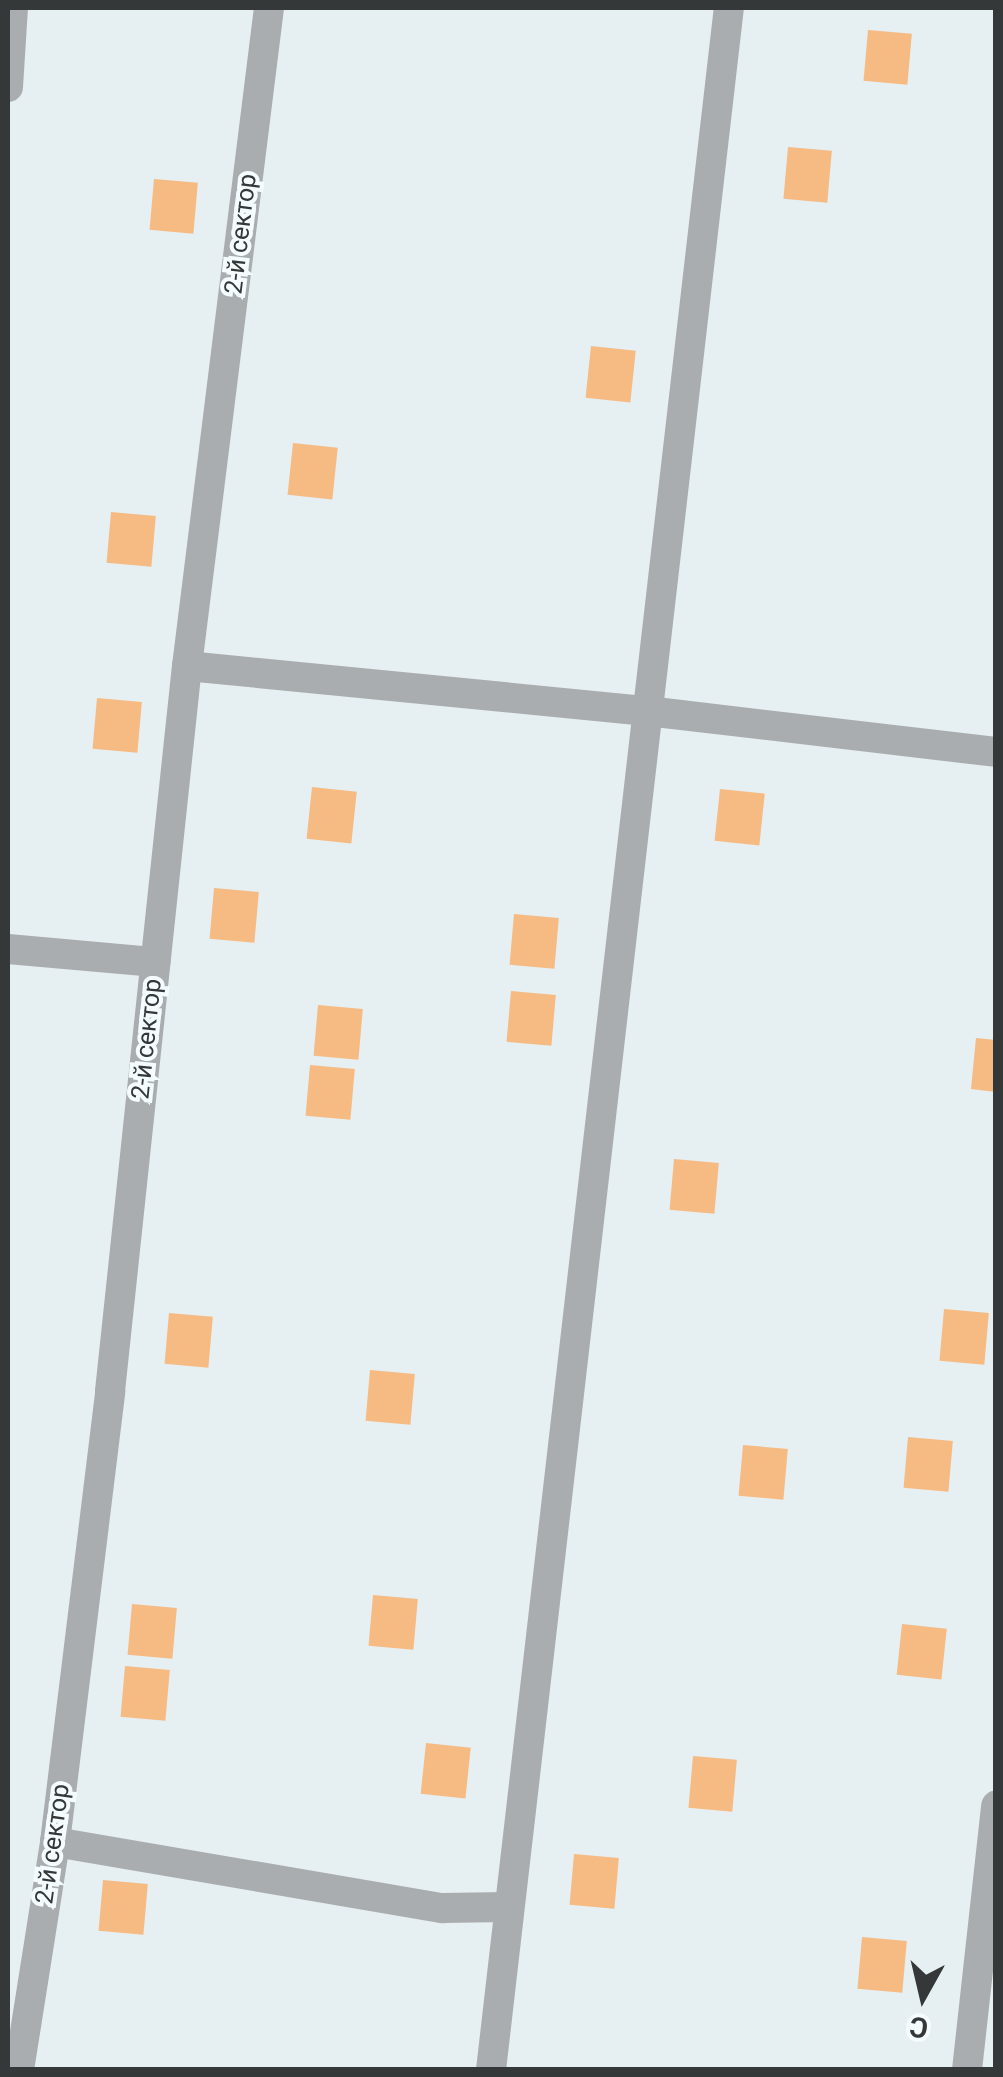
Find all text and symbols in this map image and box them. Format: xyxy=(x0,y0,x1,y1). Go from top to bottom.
street label: 2-й сектор xyxy=(219,172,263,296)
street label: 2-й сектор xyxy=(126,977,168,1101)
street label: 2-й сектор xyxy=(30,1782,76,1906)
north arrow xyxy=(873,1947,973,2047)
text: С xyxy=(907,2010,930,2045)

